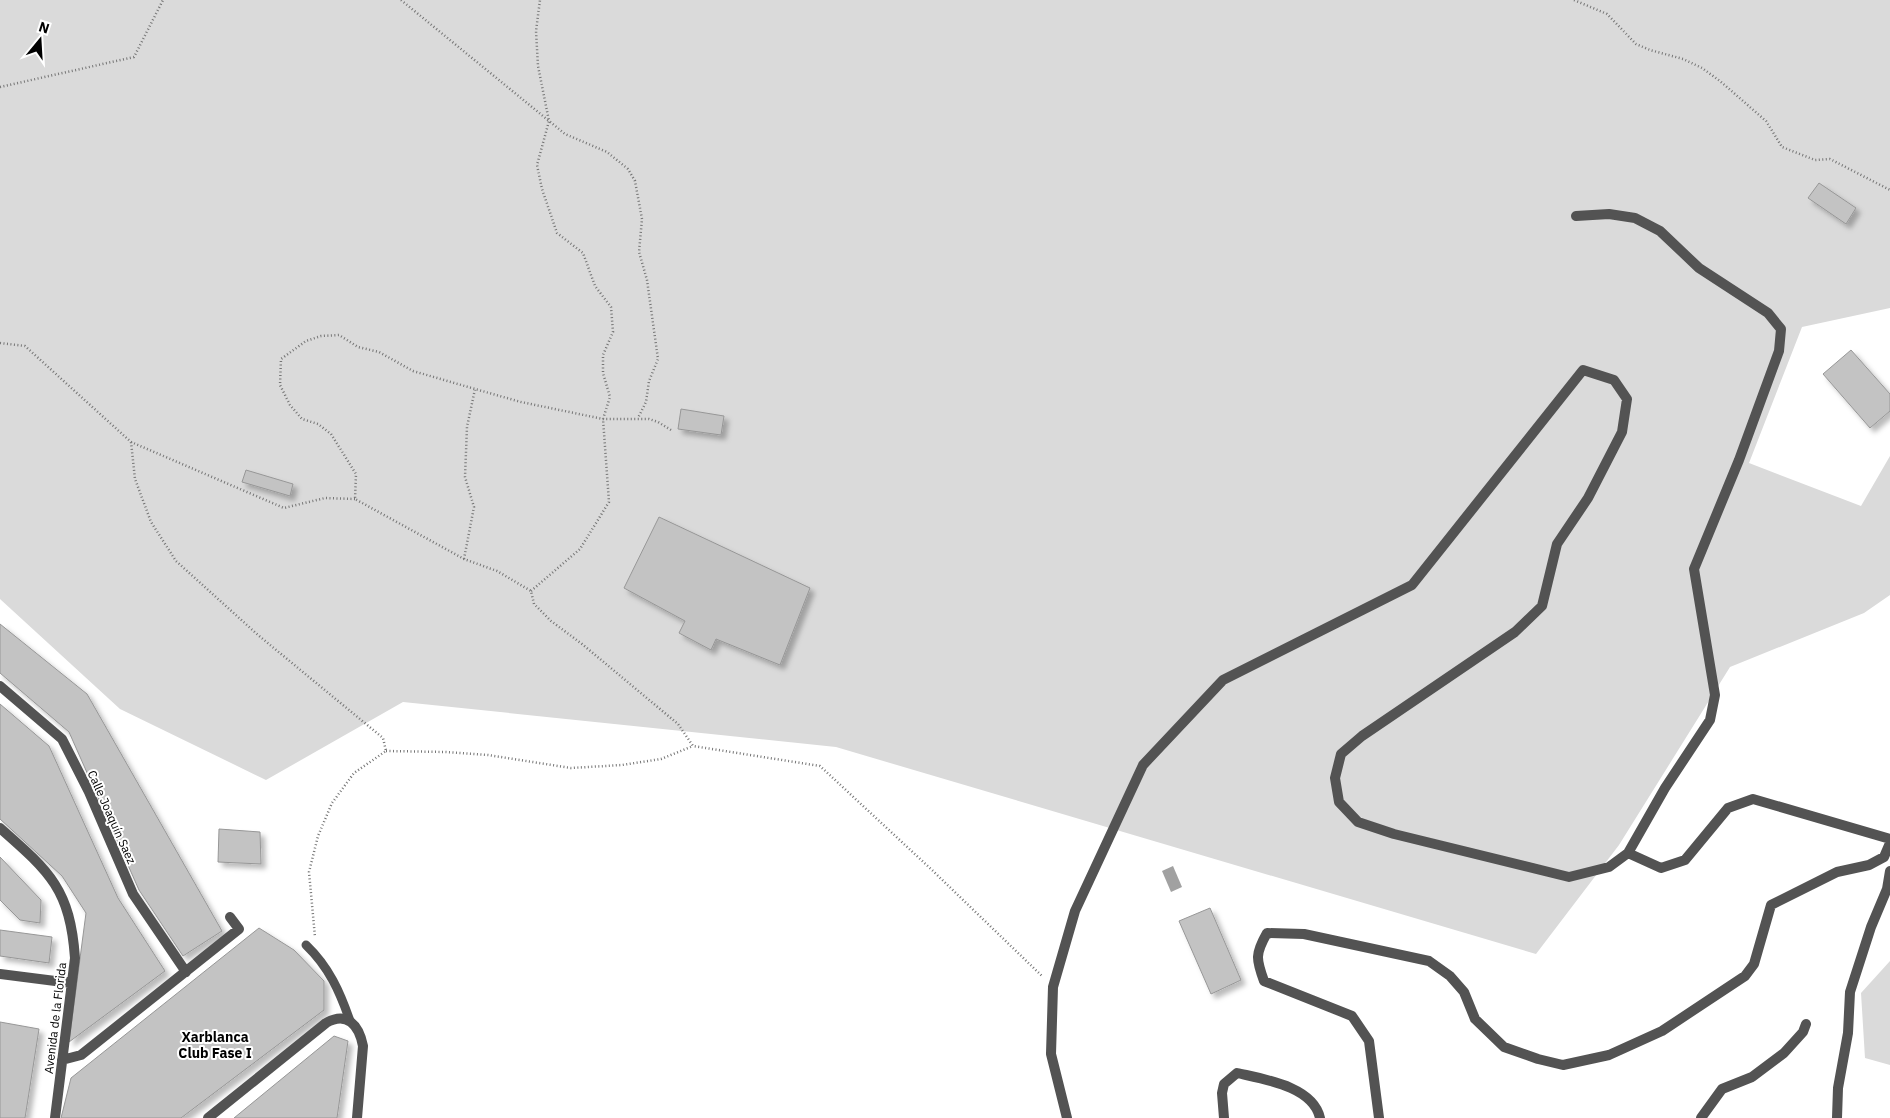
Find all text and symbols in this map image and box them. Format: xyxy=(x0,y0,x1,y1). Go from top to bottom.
north arrow xyxy=(15,15,65,65)
text: N xyxy=(36,18,52,38)
street label: Calle Joaquín Saez xyxy=(85,768,140,867)
street label: Avenida de la Florida xyxy=(41,961,69,1075)
district label: Xarblanca Club Fase I xyxy=(178,1028,252,1062)

